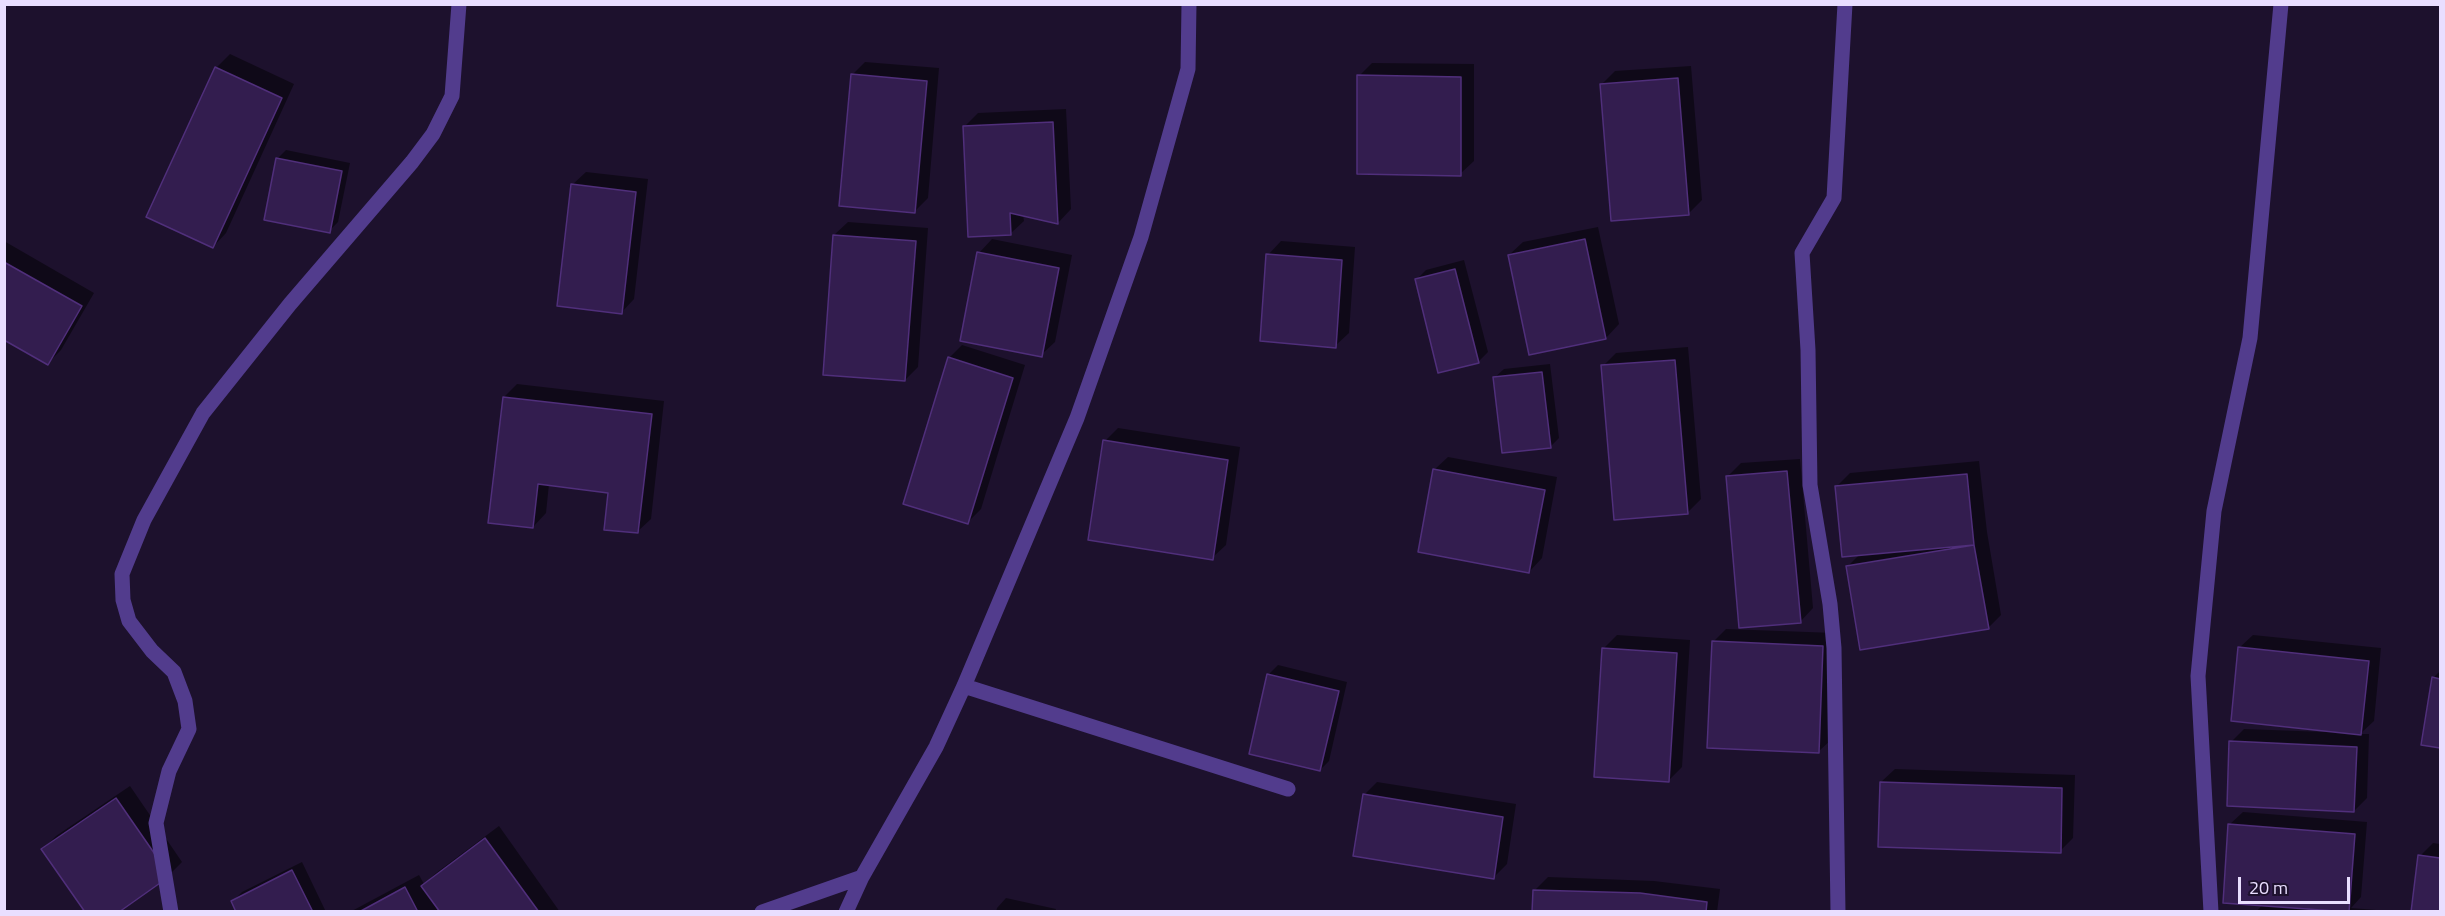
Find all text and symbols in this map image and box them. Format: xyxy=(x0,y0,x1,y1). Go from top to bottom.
scale bar xyxy=(2241,865,2354,903)
text: 20 m xyxy=(2249,874,2288,901)

